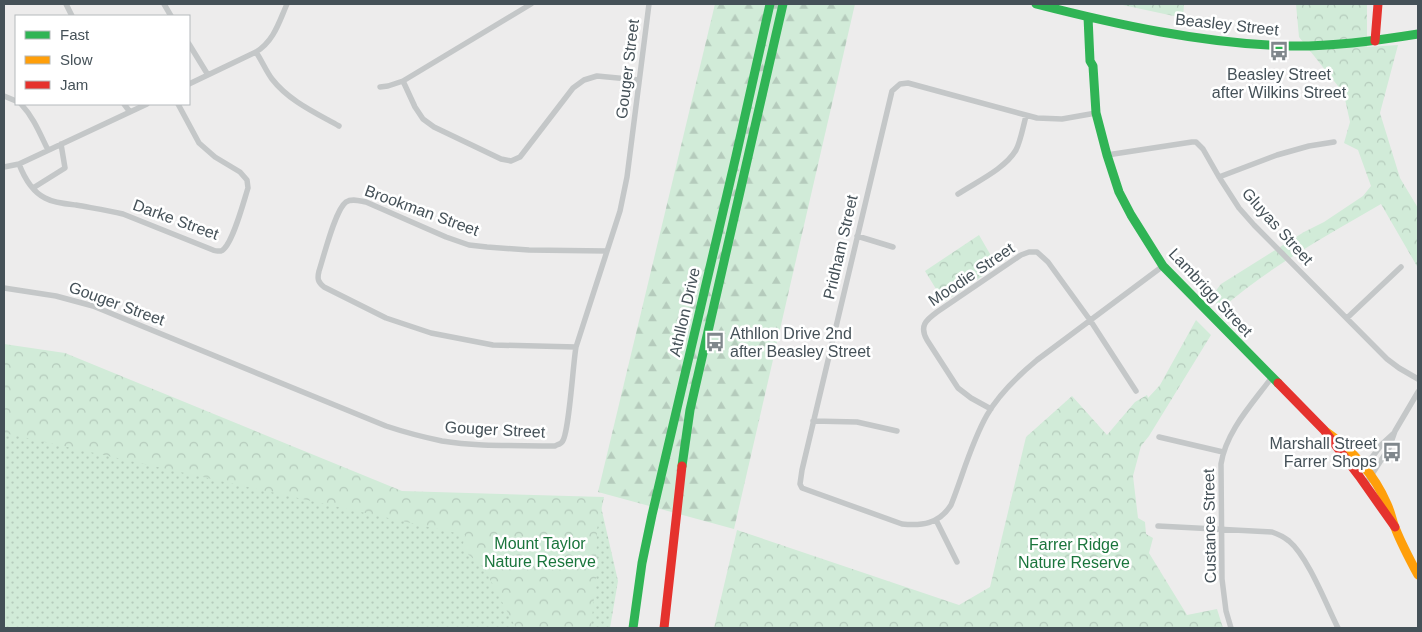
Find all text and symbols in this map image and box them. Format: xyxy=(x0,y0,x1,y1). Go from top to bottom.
street label: Beasley Street xyxy=(1174,11,1280,38)
legend xyxy=(15,15,190,105)
street label: Gouger Street xyxy=(613,18,642,120)
text: Fast xyxy=(60,26,90,43)
bus stop icon: Beasley Street after Wilkins Street xyxy=(1268,40,1290,62)
text: Slow xyxy=(60,51,93,68)
place label: Beasley Street after Wilkins Street xyxy=(1212,66,1347,101)
text: Jam xyxy=(60,76,88,93)
street label: Brookman Street xyxy=(363,182,482,239)
street label: Gluyas Street xyxy=(1239,185,1317,268)
street label: Pridham Street xyxy=(820,193,861,301)
street label: Darke Street xyxy=(131,196,221,243)
street label: Moodie Street xyxy=(925,239,1018,309)
street label: Lambrigg Street xyxy=(1166,245,1256,340)
street label: Athllon Drive xyxy=(666,266,703,358)
street label: Gouger Street xyxy=(67,278,167,329)
place label: Athllon Drive 2nd after Beasley Street xyxy=(730,325,871,360)
bus stop icon: Athllon Drive 2nd after Beasley Street xyxy=(704,331,726,353)
street label: Gouger Street xyxy=(444,418,546,441)
place label: Marshall Street Farrer Shops xyxy=(1269,435,1378,470)
bus stop icon: Marshall Street Farrer Shops xyxy=(1381,441,1403,463)
street label: Custance Street xyxy=(1200,468,1219,583)
park label: Mount Taylor Nature Reserve xyxy=(484,535,596,570)
park label: Farrer Ridge Nature Reserve xyxy=(1018,536,1130,571)

